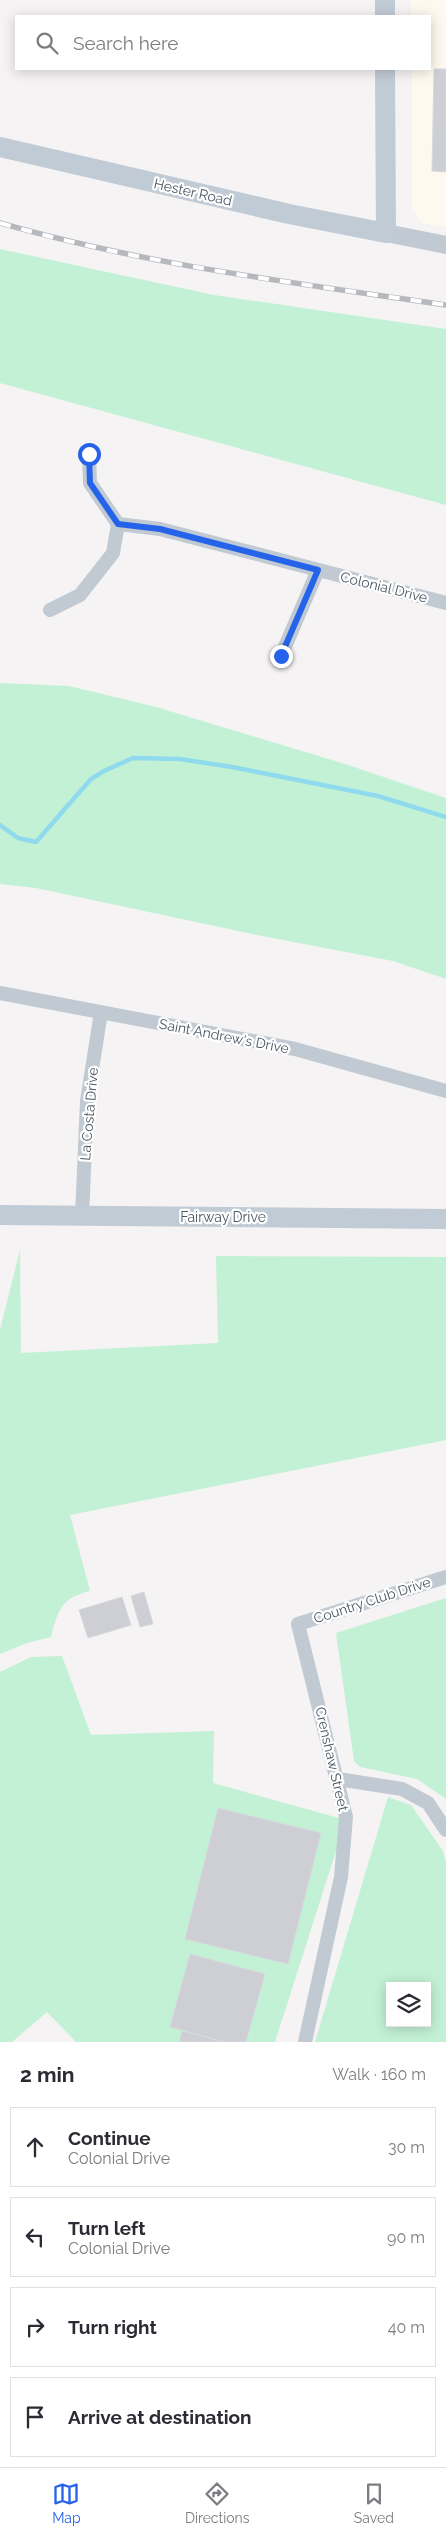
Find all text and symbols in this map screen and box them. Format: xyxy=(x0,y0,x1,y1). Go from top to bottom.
search box xyxy=(15,15,431,70)
icon: search xyxy=(33,29,61,57)
text: Search here xyxy=(73,32,179,54)
street label: Hester Road xyxy=(152,175,234,209)
route start xyxy=(78,443,101,466)
street label: Colonial Drive xyxy=(339,568,429,606)
route end xyxy=(270,645,293,668)
street label: Saint Andrew's Drive xyxy=(158,1016,290,1056)
street label: La Costa Drive xyxy=(77,1067,101,1161)
street label: Fairway Drive xyxy=(180,1209,266,1225)
street label: Country Club Drive xyxy=(311,1574,433,1626)
street label: Crenshaw Street xyxy=(312,1705,352,1813)
map controls xyxy=(386,1982,431,2027)
button: layers xyxy=(386,1982,431,2027)
text: 2 min xyxy=(20,2062,74,2087)
text: Walk · 160 m xyxy=(332,2065,426,2084)
text: Continue xyxy=(68,2127,151,2149)
icon: ahead xyxy=(21,2133,49,2161)
text: 30 m xyxy=(388,2138,425,2157)
text: Colonial Drive xyxy=(68,2149,170,2168)
text: Turn left xyxy=(68,2217,145,2239)
icon: left xyxy=(21,2223,49,2251)
text: 90 m xyxy=(387,2228,425,2247)
text: Colonial Drive xyxy=(68,2239,170,2258)
icon: right xyxy=(21,2313,49,2341)
text: Turn right xyxy=(68,2316,157,2338)
text: 40 m xyxy=(388,2318,425,2337)
icon: arrive xyxy=(21,2403,49,2431)
text: Arrive at destination xyxy=(68,2406,252,2428)
tab: Map xyxy=(52,2480,81,2526)
tab: Directions xyxy=(185,2480,250,2526)
tab: Saved xyxy=(354,2480,394,2526)

